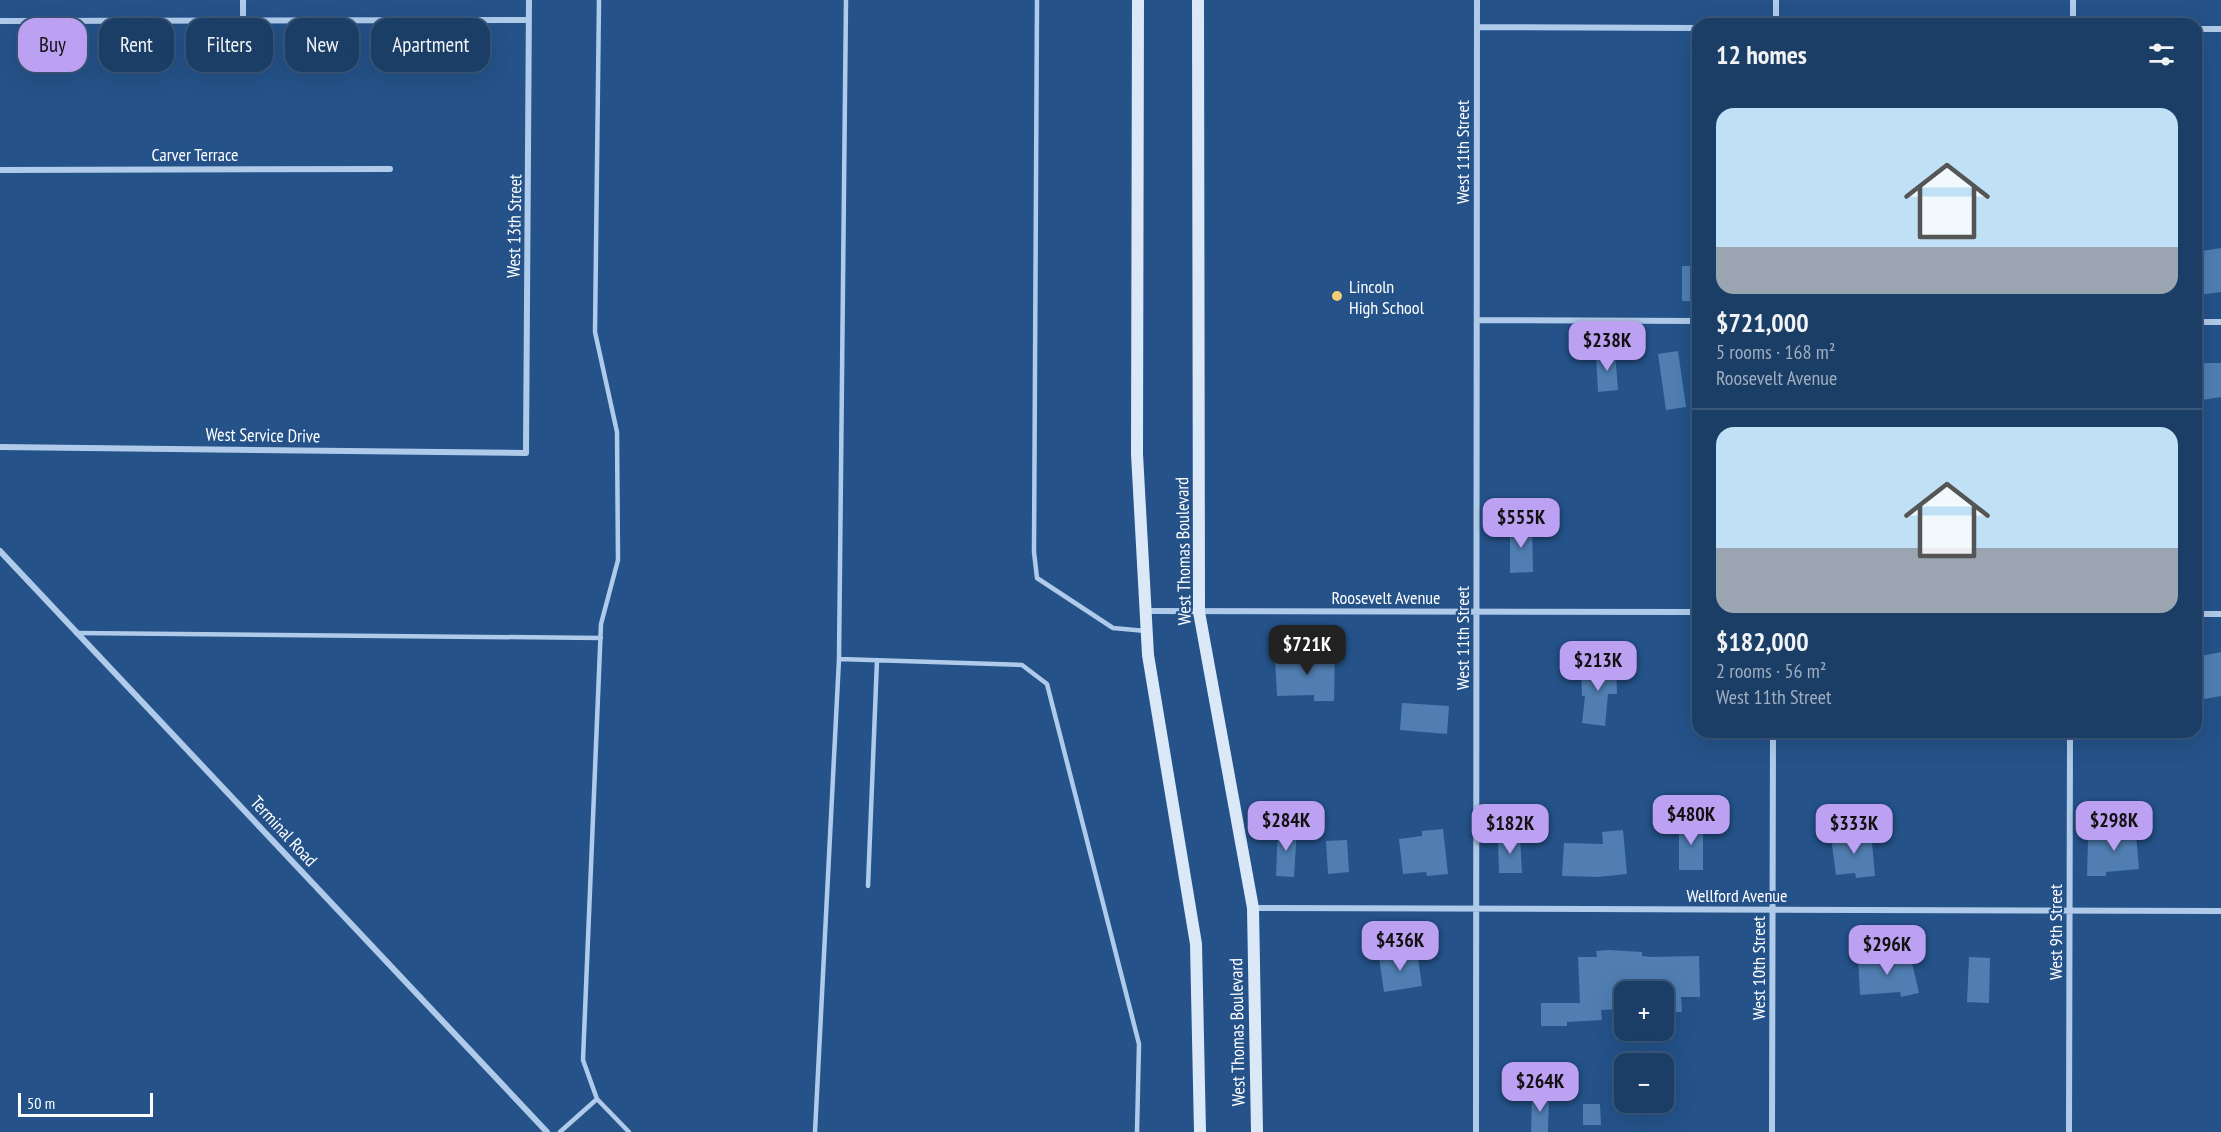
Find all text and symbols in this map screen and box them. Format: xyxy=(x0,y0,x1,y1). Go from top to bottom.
chip: Buy xyxy=(18,18,87,72)
chip: Rent xyxy=(99,18,174,72)
chip: Filters xyxy=(186,18,273,72)
chip: New xyxy=(285,18,359,72)
chip: Apartment xyxy=(371,18,490,72)
text: 12 homes xyxy=(1716,38,1807,71)
icon: filters xyxy=(2145,38,2178,71)
street label: West 11th Street xyxy=(1451,100,1474,204)
street label: Carver Terrace xyxy=(151,143,239,166)
icon: home xyxy=(1893,147,2001,255)
street label: West 13th Street xyxy=(502,174,526,278)
place label: Lincoln High School xyxy=(1349,275,1425,319)
marker: Lincoln High School xyxy=(1330,289,1344,303)
text: $721,000 xyxy=(1716,306,1809,339)
pin: $238K xyxy=(1565,321,1649,372)
text: $238K xyxy=(1583,327,1631,353)
text: 5 rooms · 168 m² xyxy=(1716,339,1835,365)
text: Roosevelt Avenue xyxy=(1716,365,1837,391)
street label: West Service Drive xyxy=(205,423,321,447)
icon: home xyxy=(1893,466,2001,574)
street label: West Thomas Boulevard xyxy=(1170,477,1196,625)
pin: $555K xyxy=(1479,498,1563,549)
text: $555K xyxy=(1497,504,1545,530)
street label: Roosevelt Avenue xyxy=(1331,586,1441,609)
street label: West 11th Street xyxy=(1451,586,1474,690)
pin: $721K xyxy=(1265,625,1349,676)
text: $182,000 xyxy=(1716,625,1809,658)
text: $721K xyxy=(1283,631,1331,657)
pin: $213K xyxy=(1556,641,1640,692)
text: $213K xyxy=(1574,647,1622,673)
text: 2 rooms · 56 m² xyxy=(1716,658,1826,684)
text: West 11th Street xyxy=(1716,684,1831,710)
street label: Terminal Road xyxy=(246,791,322,871)
pin: $480K xyxy=(1649,795,1733,846)
pin: $284K xyxy=(1244,801,1328,852)
text: $480K xyxy=(1667,801,1715,827)
pin: $298K xyxy=(2072,801,2156,852)
pin: $182K xyxy=(1468,804,1552,855)
pin: $333K xyxy=(1812,804,1896,855)
text: $284K xyxy=(1262,807,1310,833)
text: $298K xyxy=(2090,807,2138,833)
text: $182K xyxy=(1486,810,1534,836)
text: $333K xyxy=(1830,810,1878,836)
street label: Wellford Avenue xyxy=(1686,884,1788,907)
street label: West 9th Street xyxy=(2044,884,2067,980)
street label: West 10th Street xyxy=(1747,916,1770,1020)
pin: $436K xyxy=(1358,921,1442,972)
pin: $296K xyxy=(1845,925,1929,976)
text: $436K xyxy=(1376,927,1424,953)
text: $296K xyxy=(1863,931,1911,957)
street label: West Thomas Boulevard xyxy=(1224,958,1250,1106)
map controls xyxy=(1614,981,1674,1113)
button: + xyxy=(1614,981,1674,1041)
button: − xyxy=(1614,1053,1674,1113)
pin: $264K xyxy=(1498,1062,1582,1113)
text: $264K xyxy=(1516,1068,1564,1094)
scale bar xyxy=(18,1090,153,1118)
text: 50 m xyxy=(27,1093,55,1113)

